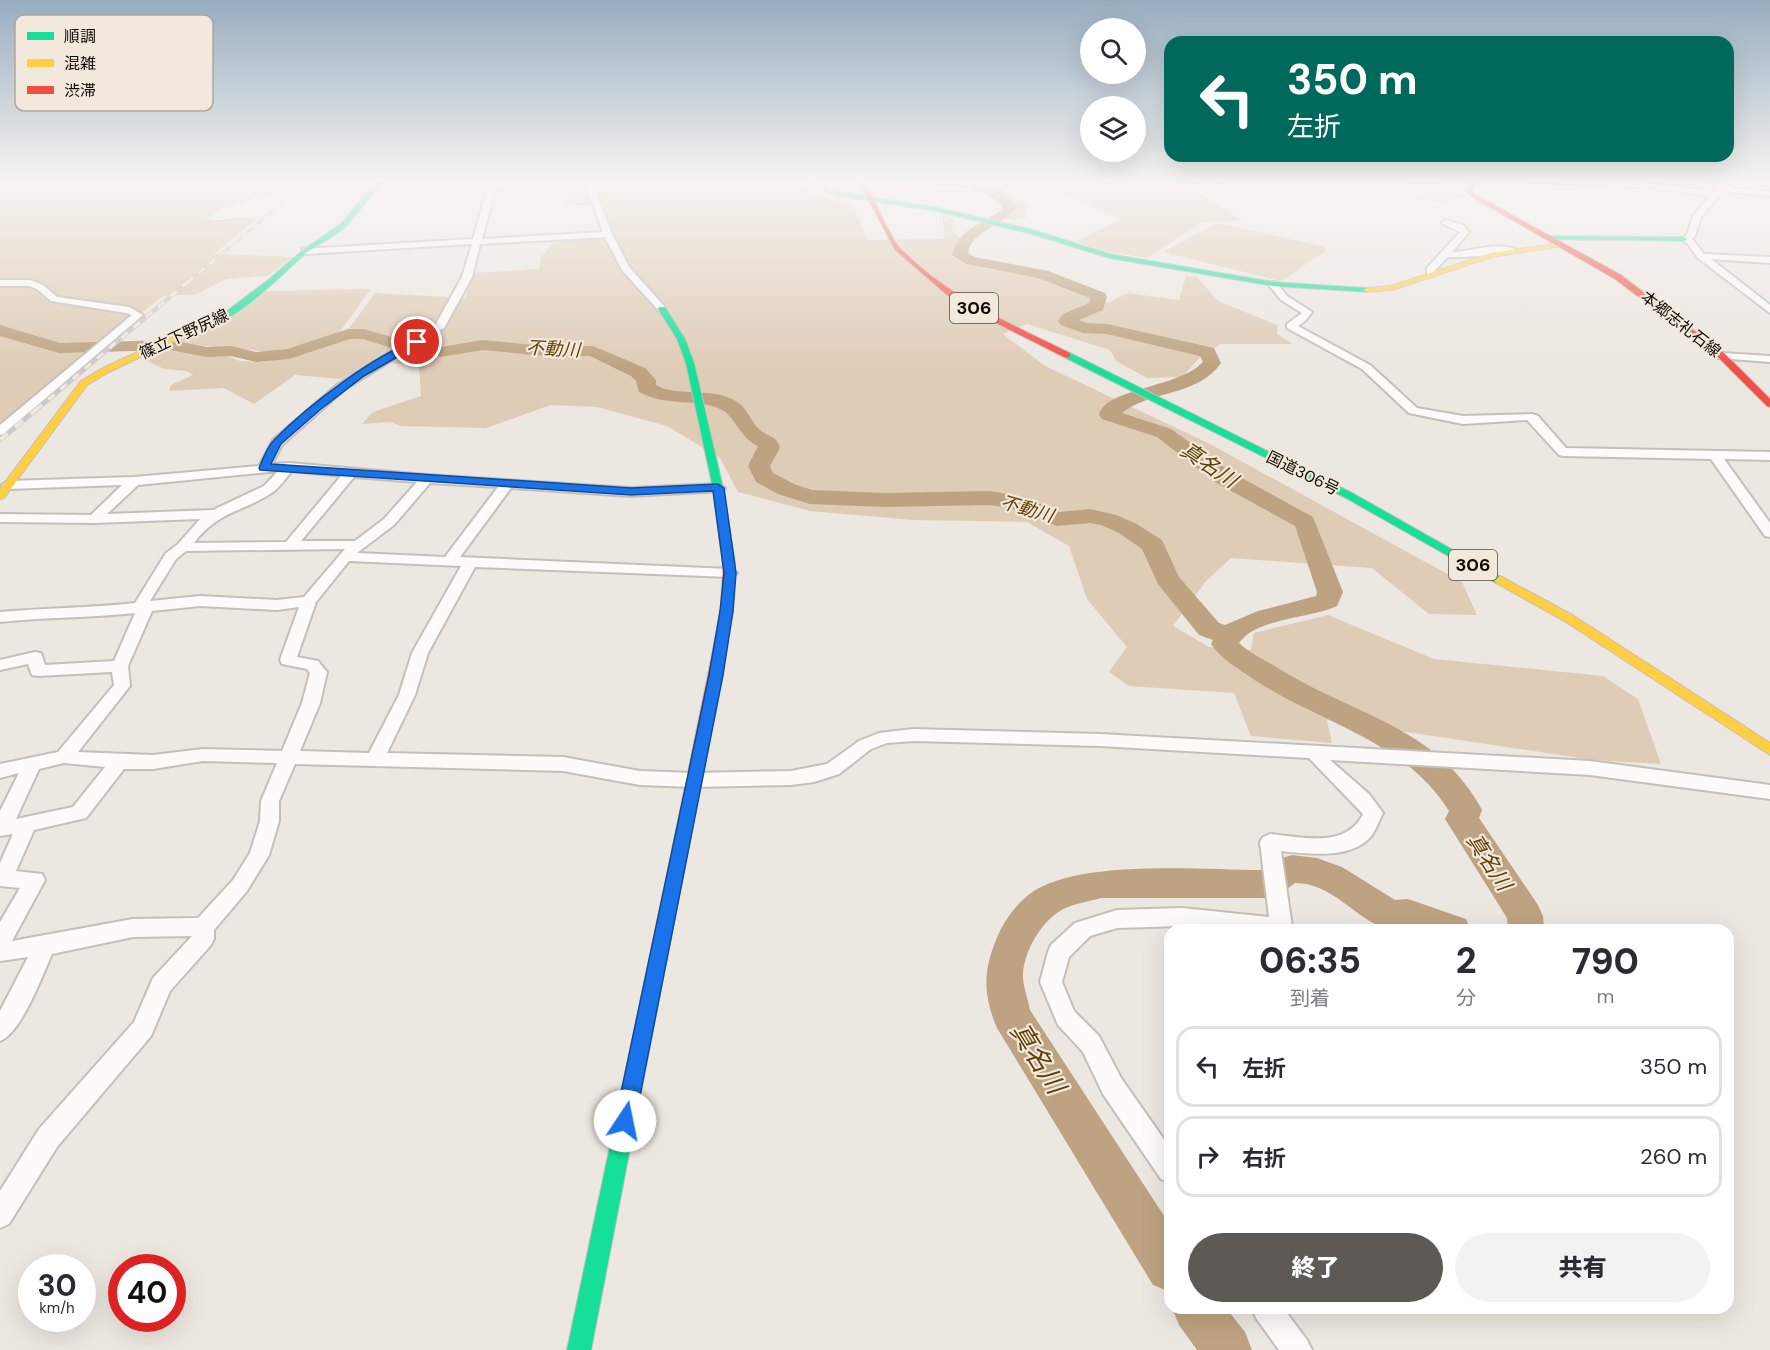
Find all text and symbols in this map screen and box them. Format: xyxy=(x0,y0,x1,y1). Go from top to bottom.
legend xyxy=(15,15,213,111)
map controls xyxy=(1080,18,1146,162)
button: search xyxy=(1080,18,1146,84)
text: 順調 xyxy=(64,26,96,47)
text: 350 m xyxy=(1287,52,1417,107)
text: 混雑 xyxy=(64,53,96,74)
icon: left xyxy=(1188,60,1266,138)
text: 渋滞 xyxy=(64,80,96,101)
button: layers xyxy=(1080,96,1146,162)
text: 左折 xyxy=(1287,109,1341,144)
street label: 本郷志礼石線 xyxy=(1637,286,1725,362)
road number: 306 xyxy=(950,293,998,323)
street label: 篠立下野尻線 xyxy=(136,304,232,364)
pin xyxy=(391,316,442,367)
icon: arrive xyxy=(400,325,433,358)
water label: 不動川 xyxy=(525,336,583,363)
water label: 真名川 xyxy=(1175,436,1245,495)
street label: 国道306号 xyxy=(1263,446,1343,500)
water label: 不動川 xyxy=(998,490,1058,529)
road number: 306 xyxy=(1449,550,1497,580)
water label: 真名川 xyxy=(1460,828,1519,898)
text: 06:35 xyxy=(1259,937,1361,984)
text: 2 xyxy=(1456,937,1477,984)
text: 790 xyxy=(1572,938,1639,985)
text: m xyxy=(1596,983,1614,1009)
text: 到着 xyxy=(1290,985,1330,1011)
text: 分 xyxy=(1456,985,1476,1011)
water label: 真名川 xyxy=(1003,1016,1075,1103)
icon: left xyxy=(1191,1050,1224,1083)
text: 350 m xyxy=(1640,1052,1707,1081)
text: 左折 xyxy=(1242,1054,1286,1083)
position arrow xyxy=(593,1089,657,1153)
icon: right xyxy=(1191,1140,1224,1173)
text: 260 m xyxy=(1640,1142,1707,1171)
text: 右折 xyxy=(1242,1144,1286,1173)
button: 終了 xyxy=(1188,1233,1443,1302)
button: 共有 xyxy=(1455,1233,1710,1302)
speed limit sign: 40 xyxy=(108,1254,186,1332)
text: 30 xyxy=(37,1266,77,1305)
text: km/h xyxy=(39,1298,75,1318)

